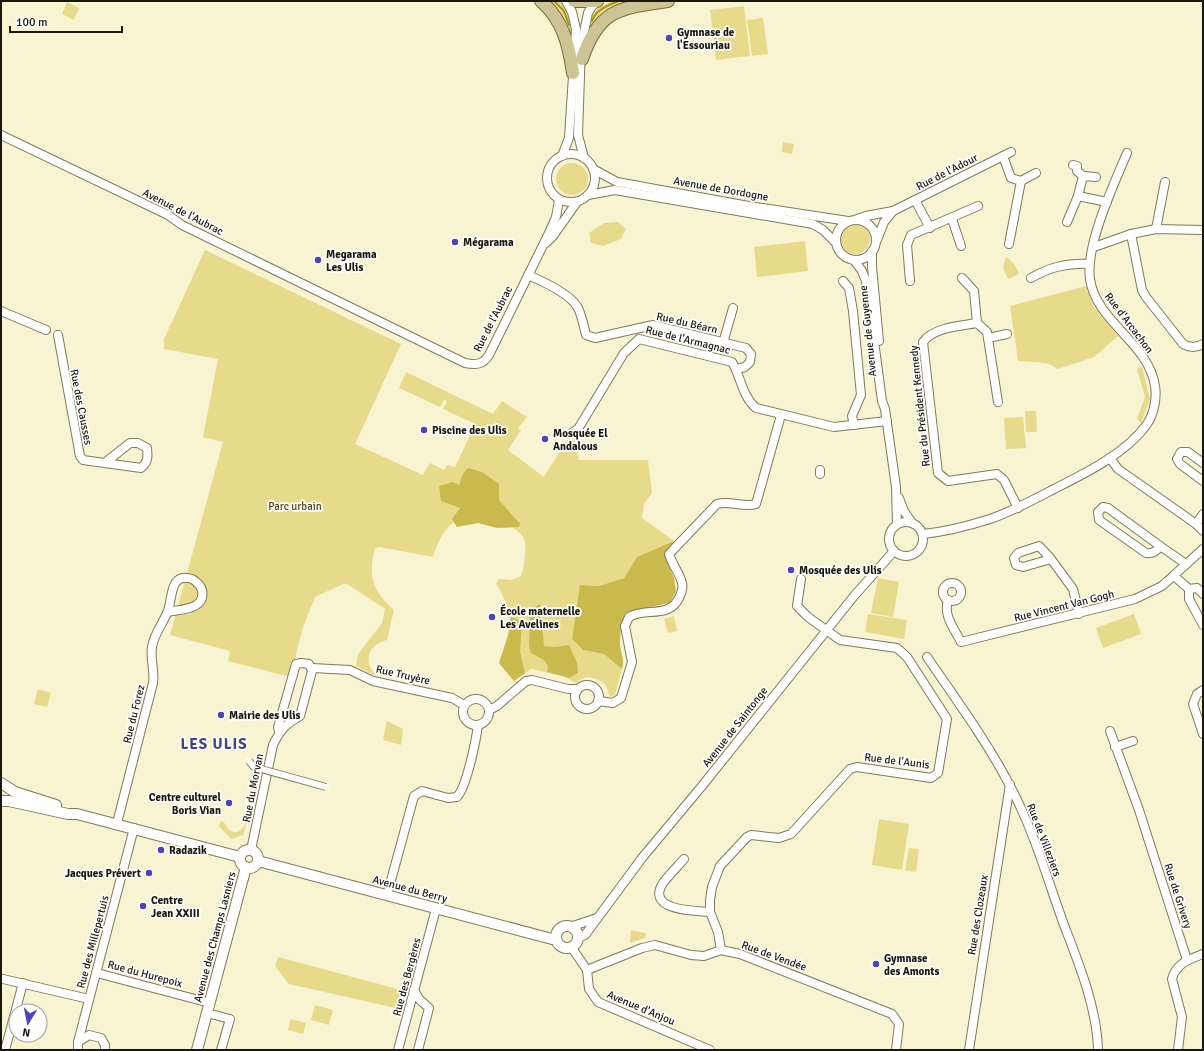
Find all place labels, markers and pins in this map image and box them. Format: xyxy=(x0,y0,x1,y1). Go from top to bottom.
place label: Gymnase de l'Essouriau xyxy=(677,26,735,52)
marker: Gymnase de l'Essouriau xyxy=(664,33,674,43)
place label: Mégarama xyxy=(463,236,514,249)
marker: Mégarama xyxy=(450,237,460,247)
place label: Megarama Les Ulis xyxy=(326,248,377,274)
marker: Megarama Les Ulis xyxy=(313,255,323,265)
place label: Piscine des Ulis xyxy=(432,424,507,437)
marker: Piscine des Ulis xyxy=(419,425,429,435)
place label: Mosquée El Andalous xyxy=(553,427,608,453)
marker: Mosquée El Andalous xyxy=(540,434,550,444)
place label: Mosquée des Ulis xyxy=(799,564,882,577)
marker: Mosquée des Ulis xyxy=(786,565,796,575)
place label: École maternelle Les Avelines xyxy=(500,604,581,631)
marker: École maternelle Les Avelines xyxy=(487,612,497,622)
place label: Mairie des Ulis xyxy=(229,709,301,722)
marker: Mairie des Ulis xyxy=(216,710,226,720)
place label: Centre culturel Boris Vian xyxy=(149,791,222,817)
marker: Centre culturel Boris Vian xyxy=(224,798,234,808)
place label: Radazik xyxy=(169,844,207,857)
marker: Radazik xyxy=(156,845,166,855)
place label: Jacques Prévert xyxy=(65,867,141,880)
marker: Jacques Prévert xyxy=(144,868,154,878)
place label: Centre Jean XXIII xyxy=(151,894,200,920)
marker: Centre Jean XXIII xyxy=(138,901,148,911)
place label: Gymnase des Amonts xyxy=(884,952,939,978)
marker: Gymnase des Amonts xyxy=(871,959,881,969)

